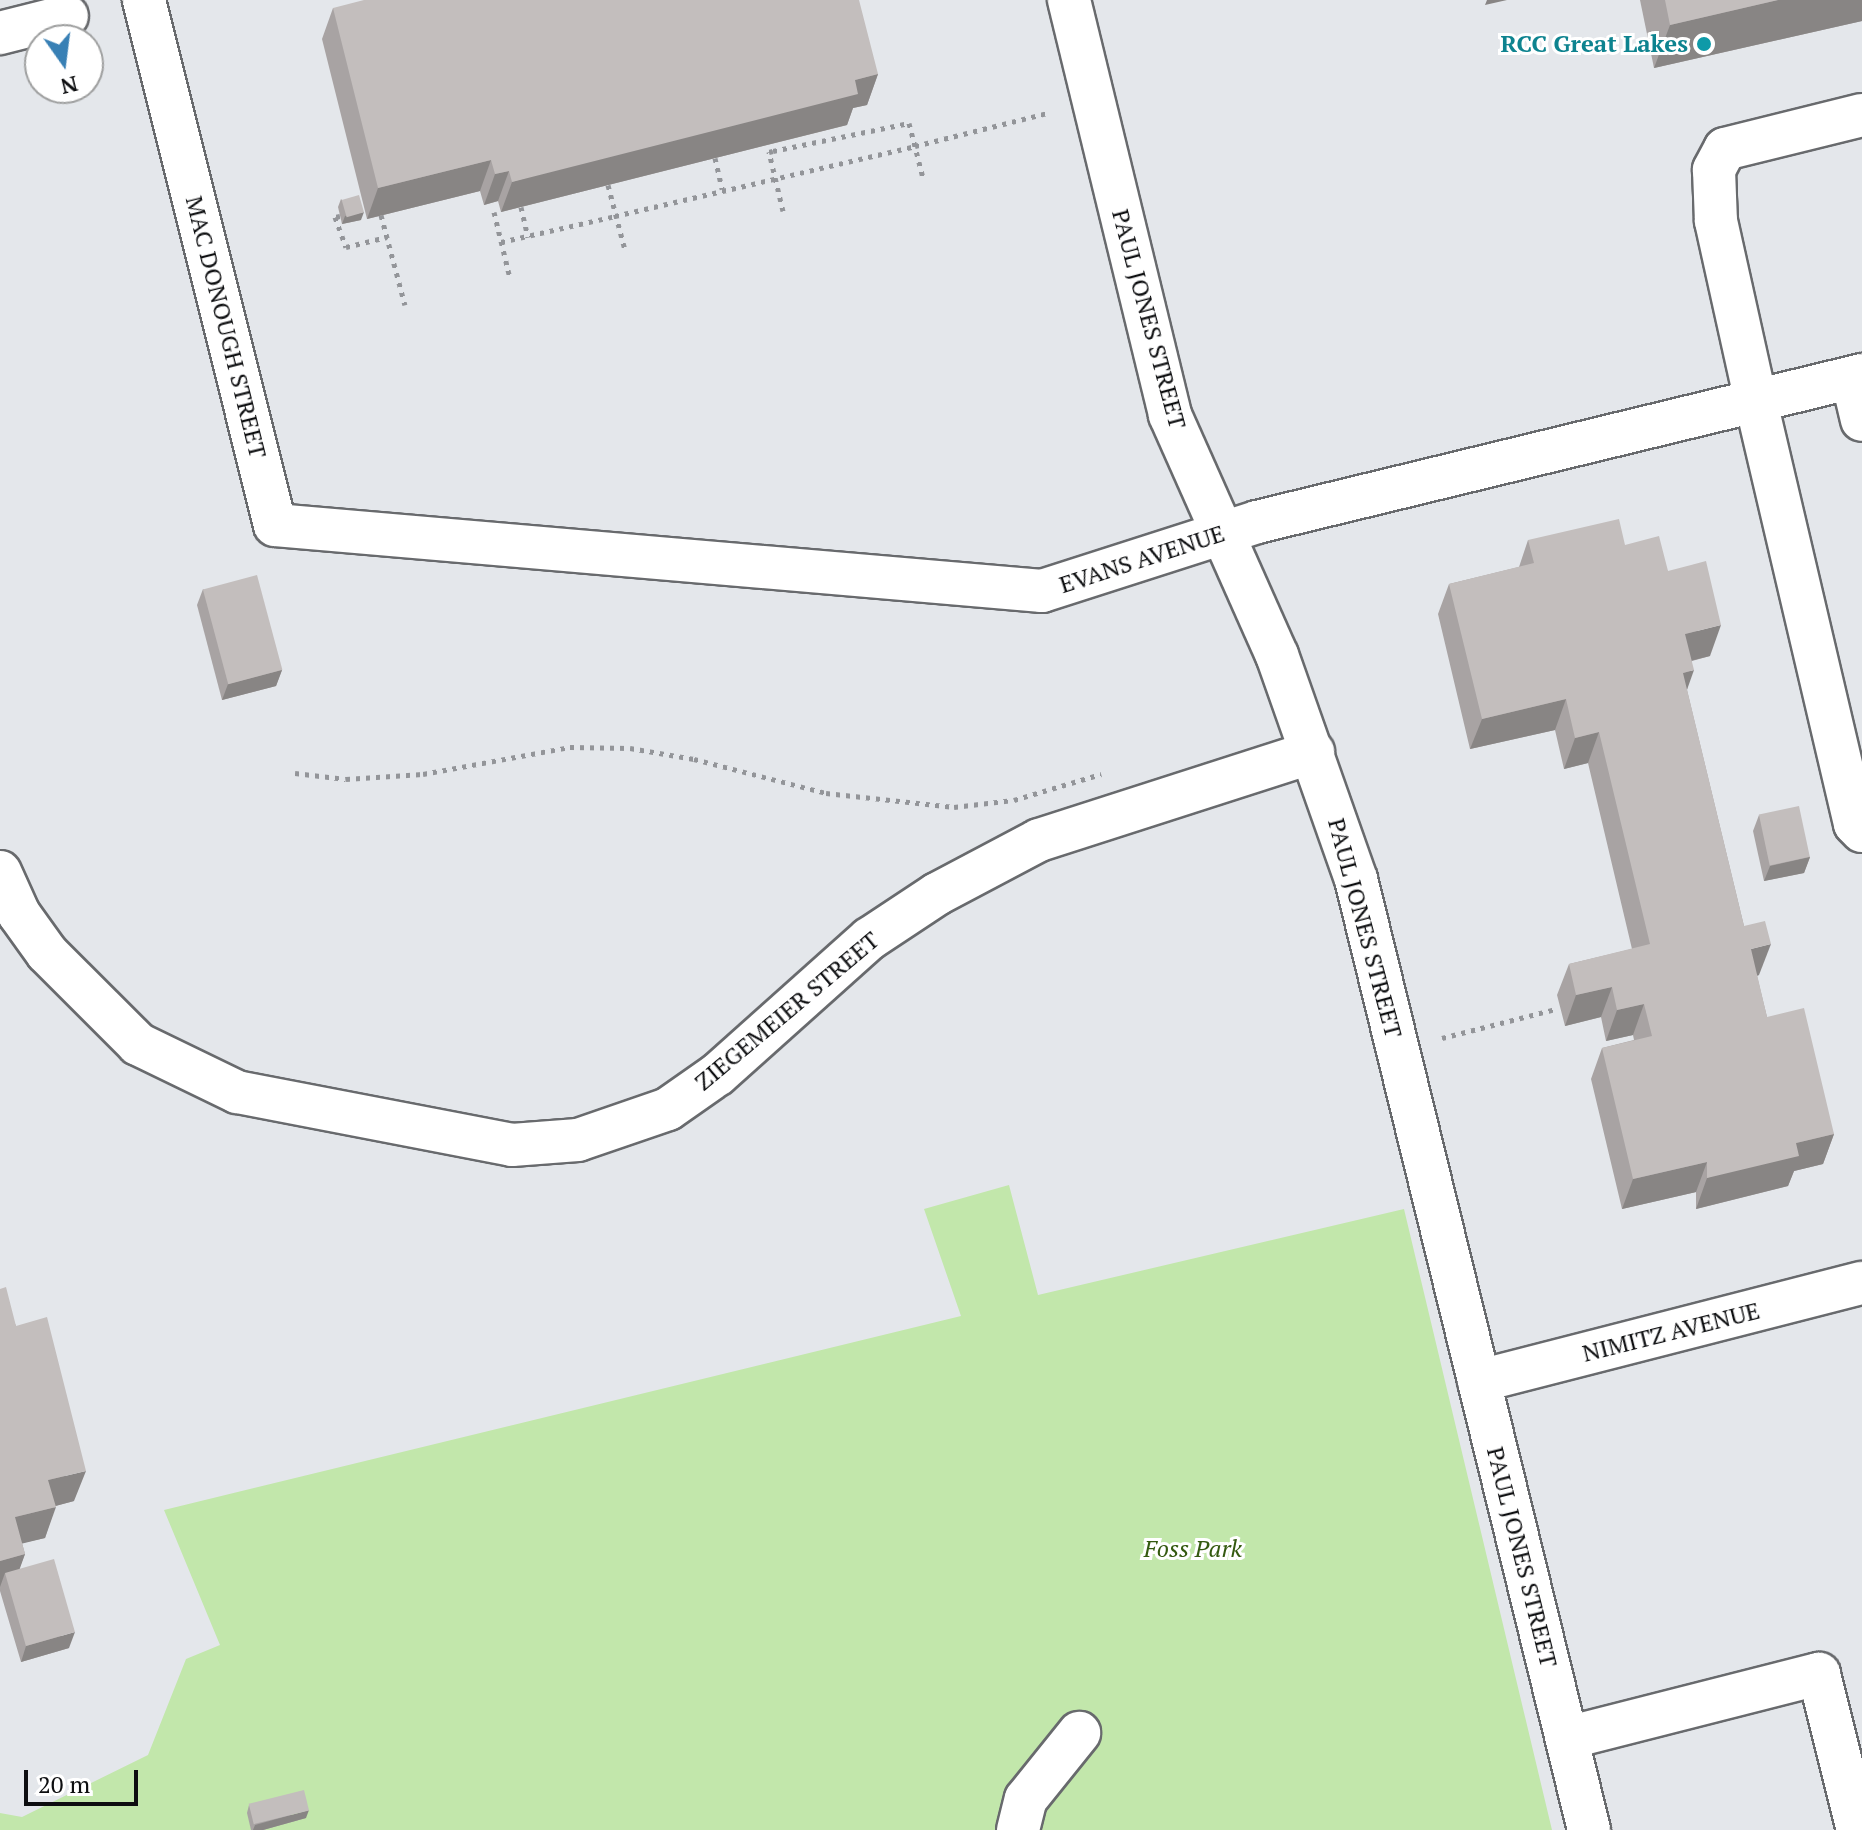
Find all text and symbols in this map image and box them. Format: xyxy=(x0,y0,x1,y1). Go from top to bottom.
north arrow xyxy=(24,24,104,104)
place label: RCC Great Lakes xyxy=(1501,30,1688,58)
marker: RCC Great Lakes xyxy=(1695,35,1713,53)
text: N xyxy=(58,70,81,102)
street label: MAC DONOUGH STREET xyxy=(179,193,273,461)
street label: PAUL JONES STREET xyxy=(1106,206,1192,432)
street label: EVANS AVENUE xyxy=(1056,519,1228,599)
street label: PAUL JONES STREET xyxy=(1322,815,1408,1041)
street label: ZIEGEMEIER STREET xyxy=(689,926,885,1096)
street label: NIMITZ AVENUE xyxy=(1579,1296,1763,1368)
street label: PAUL JONES STREET xyxy=(1481,1444,1563,1670)
park label: Foss Park xyxy=(1144,1535,1242,1563)
scale bar xyxy=(28,1754,142,1804)
text: 20 m xyxy=(38,1768,90,1800)

